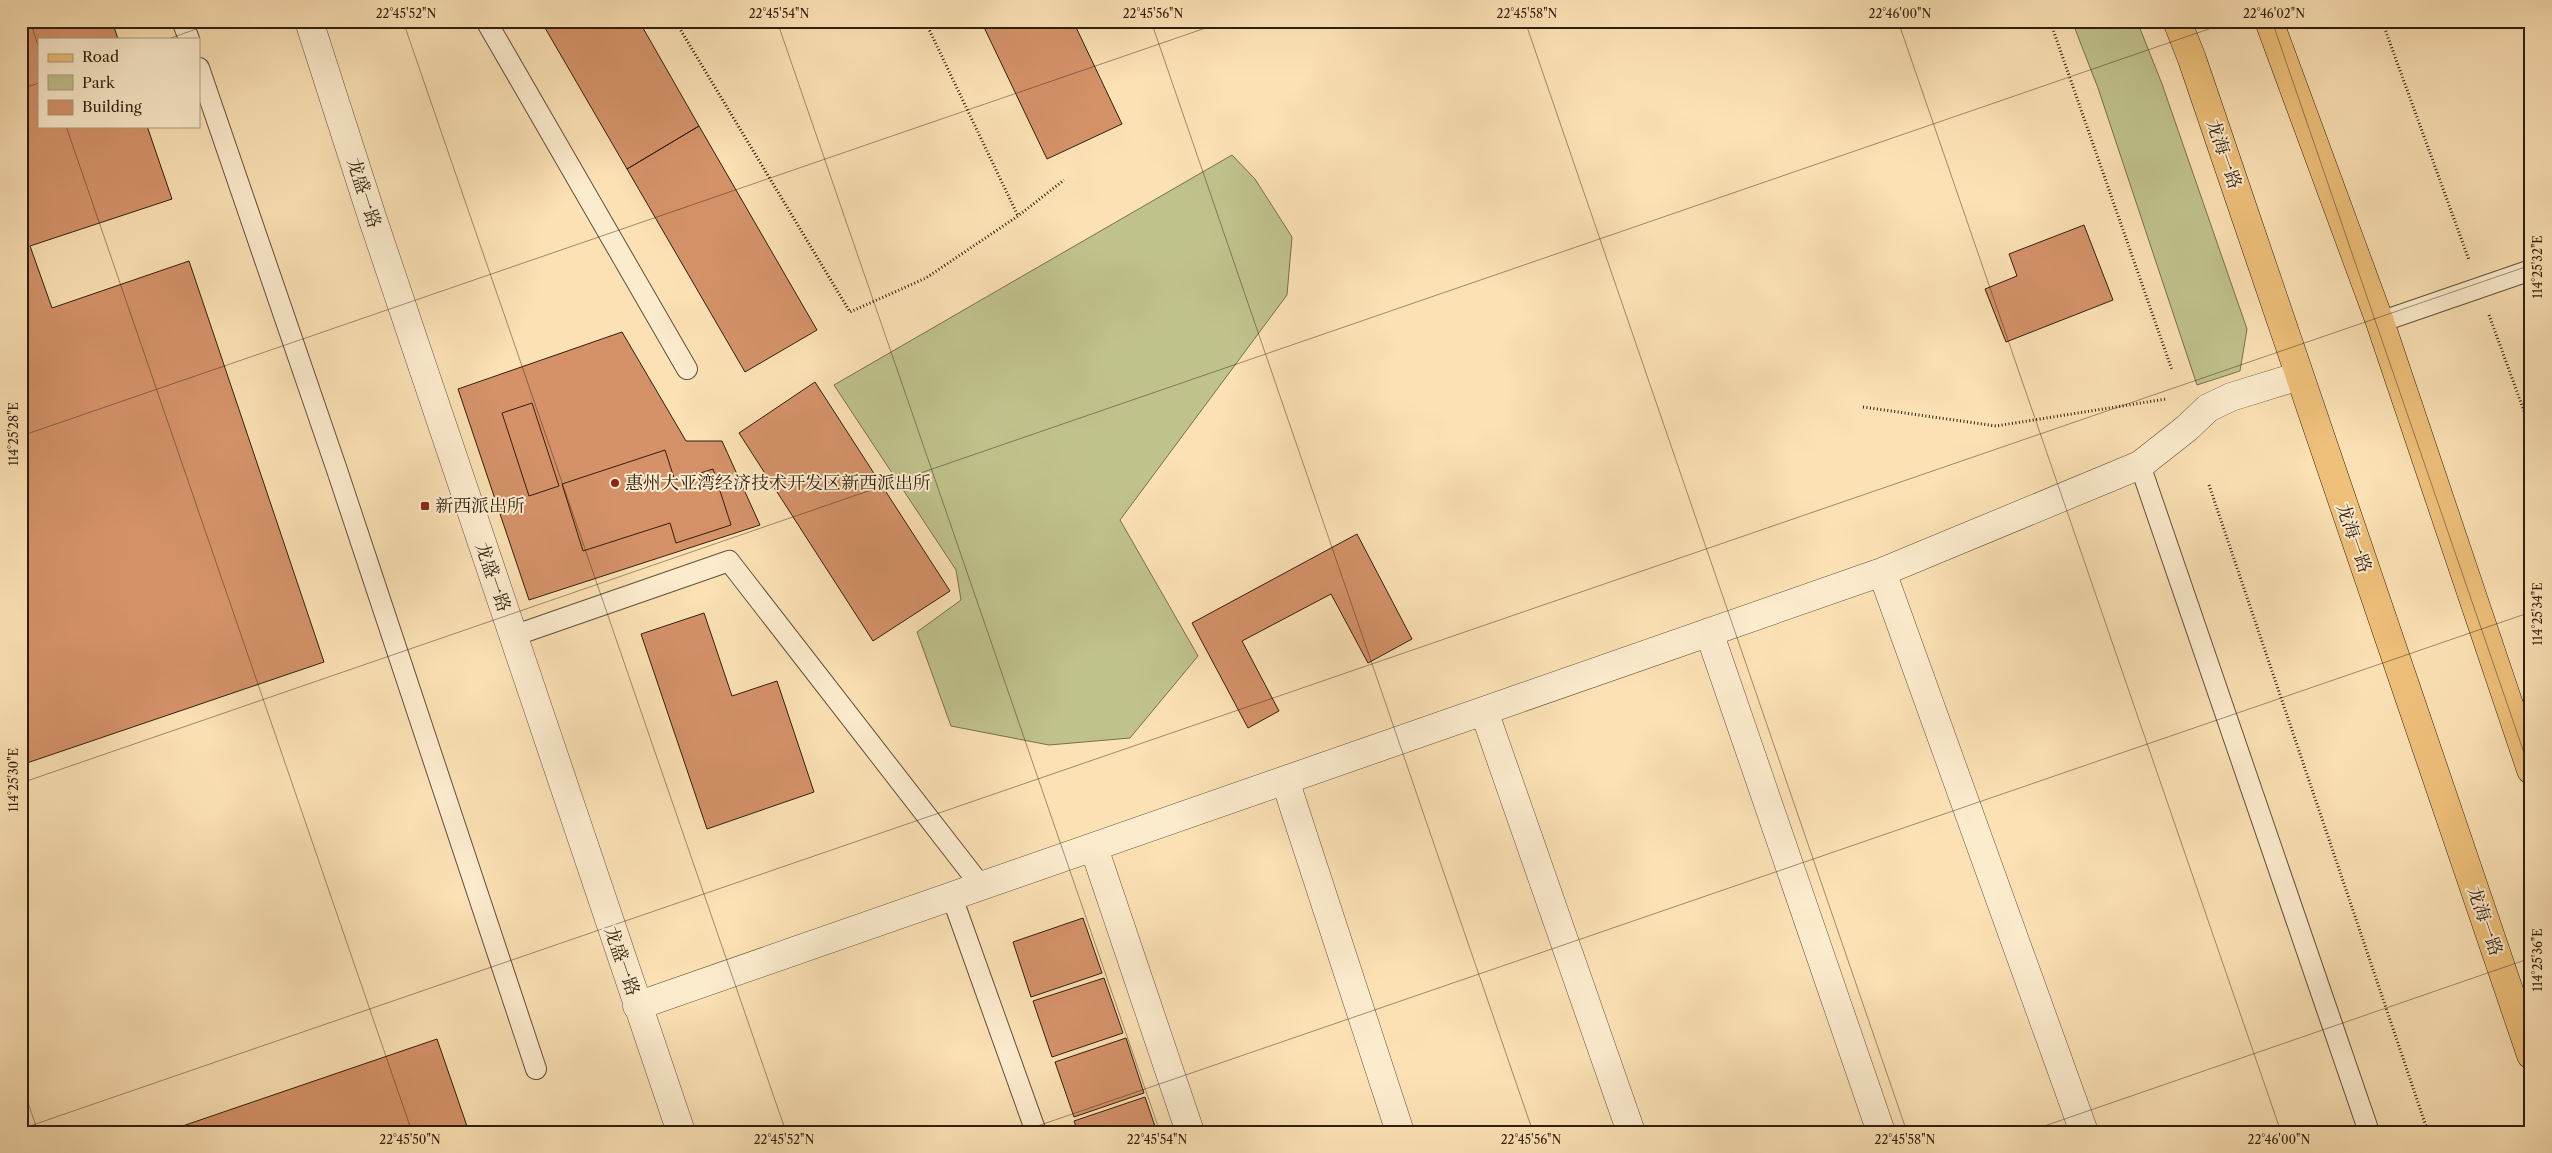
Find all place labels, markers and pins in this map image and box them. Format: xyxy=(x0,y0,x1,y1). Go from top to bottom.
place label: 惠州大亚湾经济技术开发区新西派出所 xyxy=(625,472,931,494)
marker: 惠州大亚湾经济技术开发区新西派出所 xyxy=(609,477,621,489)
place label: 新西派出所 xyxy=(435,495,525,517)
marker: 新西派出所 xyxy=(419,500,431,512)

